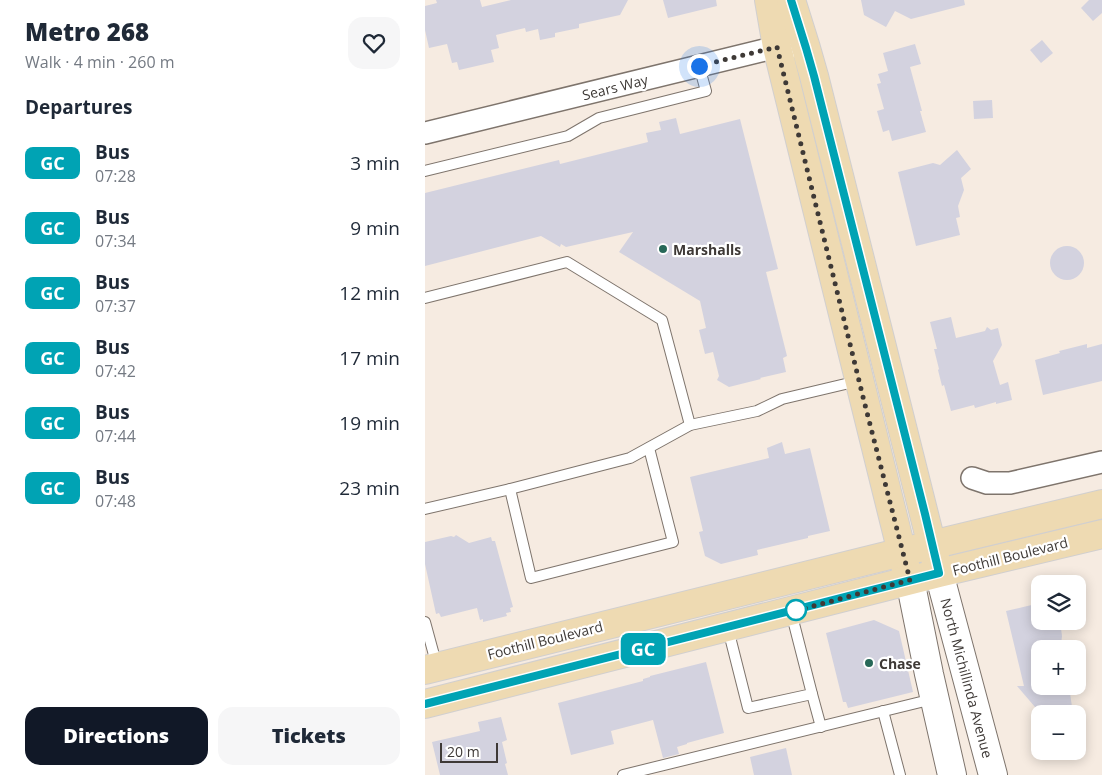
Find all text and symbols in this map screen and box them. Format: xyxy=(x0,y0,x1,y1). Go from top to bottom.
text: Metro 268 xyxy=(25,15,149,48)
button: heart xyxy=(348,17,400,69)
text: Walk · 4 min · 260 m xyxy=(25,51,175,73)
your location xyxy=(687,54,712,79)
street label: Sears Way xyxy=(580,69,651,104)
text: Departures xyxy=(25,94,132,120)
text: Bus xyxy=(95,139,130,165)
text: 3 min xyxy=(350,150,400,176)
text: GC xyxy=(40,151,65,175)
text: 07:28 xyxy=(95,165,136,187)
text: Bus xyxy=(95,204,130,230)
text: 9 min xyxy=(350,215,400,241)
text: GC xyxy=(40,216,65,240)
text: 07:34 xyxy=(95,230,136,252)
place label: Marshalls xyxy=(673,240,741,259)
marker: Marshalls xyxy=(657,243,669,255)
text: Bus xyxy=(95,269,130,295)
text: 12 min xyxy=(339,280,400,306)
text: GC xyxy=(40,281,65,305)
text: 07:37 xyxy=(95,295,136,317)
text: Bus xyxy=(95,334,130,360)
text: 17 min xyxy=(339,345,400,371)
text: GC xyxy=(40,346,65,370)
text: 07:42 xyxy=(95,360,136,382)
text: Bus xyxy=(95,399,130,425)
text: 19 min xyxy=(339,410,400,436)
text: GC xyxy=(40,411,65,435)
text: 07:44 xyxy=(95,425,136,447)
text: Bus xyxy=(95,464,130,490)
text: 23 min xyxy=(339,475,400,501)
text: GC xyxy=(40,476,65,500)
text: 07:48 xyxy=(95,490,136,512)
street label: Foothill Boulevard xyxy=(950,532,1070,580)
map controls xyxy=(1031,575,1086,760)
button: layers xyxy=(1031,575,1086,630)
street label: North Michillinda Avenue xyxy=(937,596,998,760)
unlabelled marker xyxy=(785,599,807,621)
street label: Foothill Boulevard xyxy=(485,616,605,664)
line badge: GC xyxy=(621,633,665,665)
text: GC xyxy=(631,637,655,661)
button: + xyxy=(1031,640,1086,695)
place label: Chase xyxy=(879,654,921,673)
marker: Chase xyxy=(863,657,875,669)
button: − xyxy=(1031,705,1086,760)
button: Directions xyxy=(25,707,208,765)
button: Tickets xyxy=(218,707,400,765)
scale bar xyxy=(440,740,497,763)
text: 20 m xyxy=(447,742,480,761)

